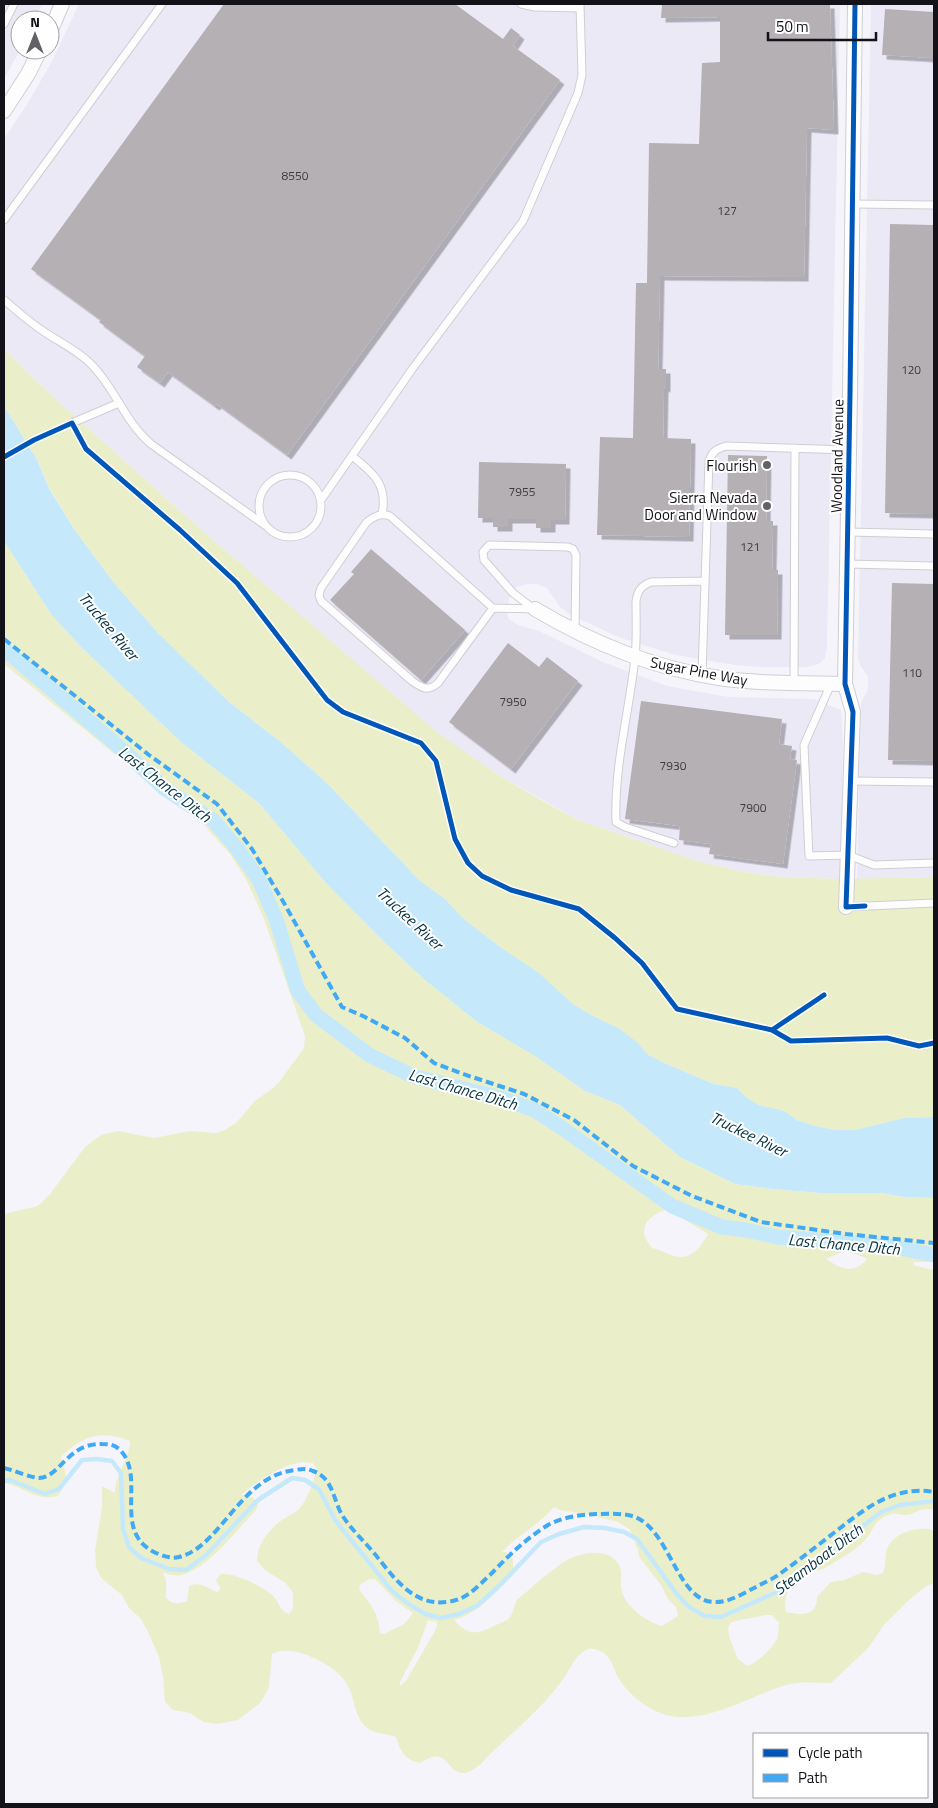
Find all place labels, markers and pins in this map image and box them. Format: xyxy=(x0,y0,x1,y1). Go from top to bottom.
place label: Flourish xyxy=(706,454,757,477)
marker: Flourish xyxy=(761,459,773,471)
place label: Sierra Nevada Door and Window xyxy=(644,486,757,526)
marker: Sierra Nevada Door and Window xyxy=(761,500,773,512)

